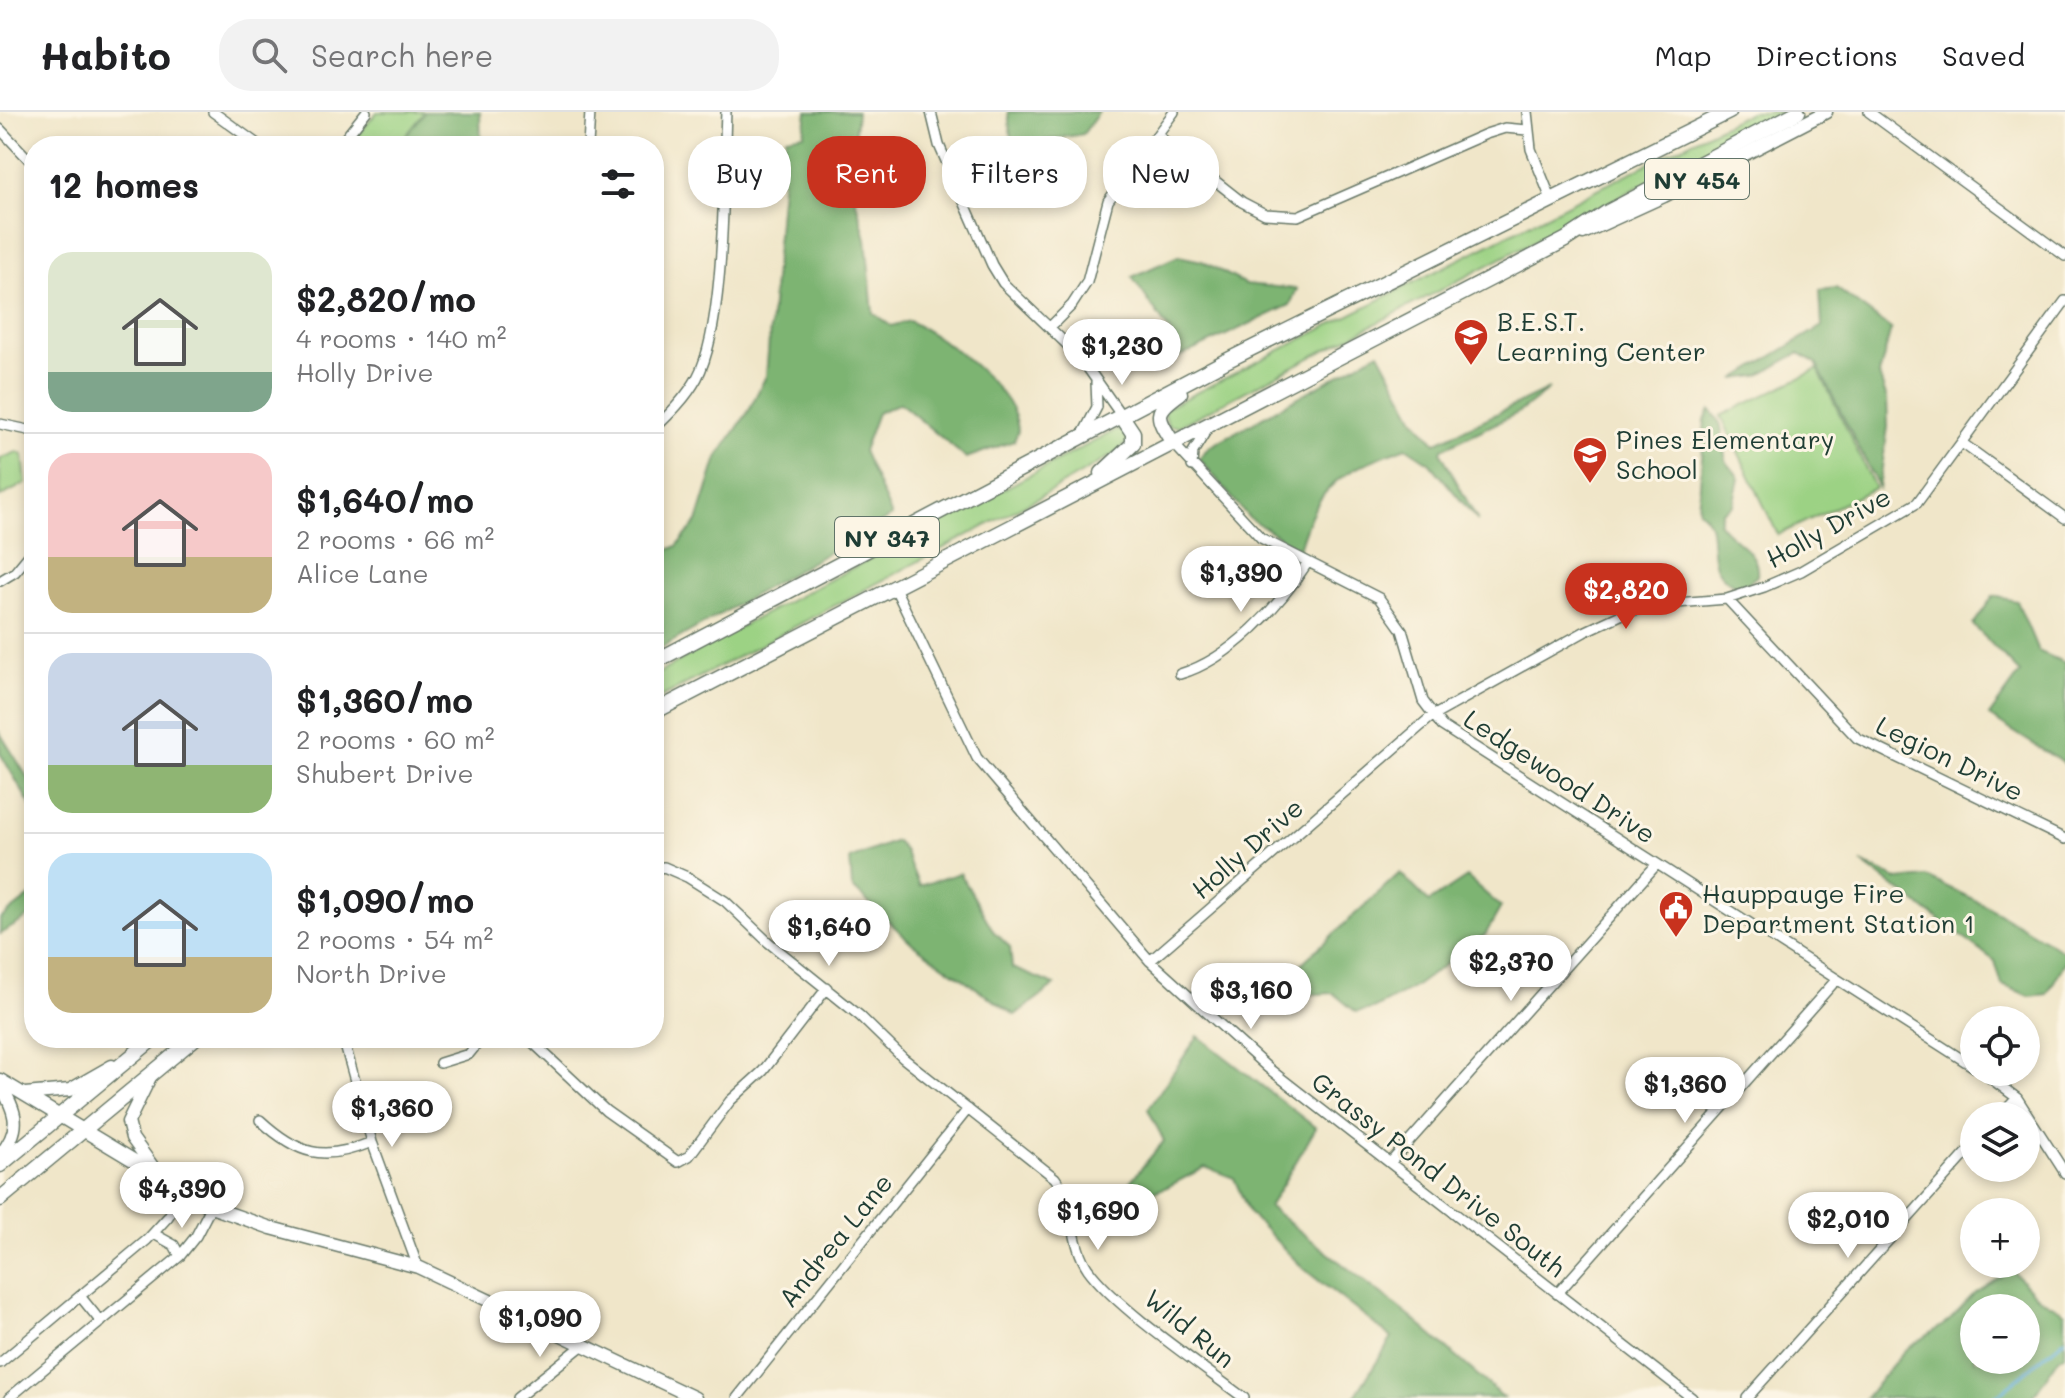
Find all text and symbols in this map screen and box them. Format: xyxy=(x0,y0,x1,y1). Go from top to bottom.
search box xyxy=(219,19,779,91)
text: Habito xyxy=(40,30,171,80)
icon: search xyxy=(247,33,291,77)
text: Search here xyxy=(311,35,493,75)
text: Map xyxy=(1655,37,1712,73)
text: Directions xyxy=(1756,37,1898,73)
text: Saved xyxy=(1942,37,2025,73)
chip: Buy xyxy=(688,136,791,208)
chip: Rent xyxy=(807,136,926,208)
chip: Filters xyxy=(942,136,1087,208)
chip: New xyxy=(1103,136,1219,208)
road number: NY 454 xyxy=(1645,159,1749,199)
text: 12 homes xyxy=(48,162,199,207)
icon: filters xyxy=(596,162,640,206)
text: $2,820/mo xyxy=(296,276,476,321)
icon: home xyxy=(112,284,208,380)
place label: B.E.S.T. Learning Center xyxy=(1497,304,1706,368)
school or university icon: B.E.S.T. Learning Center xyxy=(1452,317,1490,367)
pin: $1,230 xyxy=(1057,319,1187,387)
text: 4 rooms · 140 m² xyxy=(296,321,507,355)
text: $1,230 xyxy=(1081,328,1163,362)
text: Holly Drive xyxy=(296,355,434,389)
place label: Pines Elementary School xyxy=(1616,422,1834,486)
school or university icon: Pines Elementary School xyxy=(1571,435,1609,485)
text: $1,640/mo xyxy=(296,477,474,522)
street label: Holly Drive xyxy=(1760,479,1896,575)
icon: home xyxy=(112,485,208,581)
road number: NY 347 xyxy=(835,517,939,557)
text: 2 rooms · 66 m² xyxy=(296,522,494,556)
pin: $1,390 xyxy=(1176,546,1306,614)
text: $1,390 xyxy=(1199,555,1283,589)
text: Alice Lane xyxy=(296,556,429,590)
pin: $2,820 xyxy=(1561,563,1691,631)
text: $2,820 xyxy=(1583,572,1669,606)
text: $1,360/mo xyxy=(296,677,473,722)
icon: home xyxy=(112,685,208,781)
street label: Ledgewood Drive xyxy=(1458,701,1662,851)
street label: Legion Drive xyxy=(1871,708,2029,808)
text: 2 rooms · 60 m² xyxy=(296,722,495,756)
text: Shubert Drive xyxy=(296,756,474,790)
street label: Holly Drive xyxy=(1184,790,1310,906)
place label: Hauppauge Fire Department Station 1 xyxy=(1702,876,1975,940)
text: $1,090/mo xyxy=(296,877,474,922)
icon: home xyxy=(112,885,208,981)
public building icon: Hauppauge Fire Department Station 1 xyxy=(1657,889,1695,939)
pin: $1,640 xyxy=(764,900,894,968)
text: $1,640 xyxy=(787,909,871,943)
text: 2 rooms · 54 m² xyxy=(296,922,493,956)
pin: $2,370 xyxy=(1446,935,1576,1003)
text: $2,370 xyxy=(1468,944,1554,978)
text: North Drive xyxy=(296,956,447,990)
pin: $3,160 xyxy=(1186,963,1316,1031)
text: $3,160 xyxy=(1209,972,1293,1006)
map controls xyxy=(1960,1006,2040,1374)
button: locate xyxy=(1960,1006,2040,1086)
pin: $1,360 xyxy=(1620,1057,1750,1125)
street label: Grassy Pond Drive South xyxy=(1305,1064,1573,1284)
text: $1,360 xyxy=(1643,1066,1727,1100)
pin: $1,360 xyxy=(327,1081,457,1149)
text: $1,360 xyxy=(350,1090,434,1124)
button: layers xyxy=(1960,1102,2040,1182)
pin: $4,390 xyxy=(117,1162,247,1230)
street label: Andrea Lane xyxy=(771,1166,899,1314)
text: $4,390 xyxy=(138,1171,226,1205)
pin: $1,690 xyxy=(1033,1184,1163,1252)
pin: $2,010 xyxy=(1783,1192,1913,1260)
text: $1,690 xyxy=(1056,1193,1140,1227)
button: + xyxy=(1960,1198,2040,1278)
text: $2,010 xyxy=(1806,1201,1890,1235)
street label: Wild Run xyxy=(1138,1281,1242,1375)
pin: $1,090 xyxy=(475,1291,605,1359)
button: − xyxy=(1960,1294,2040,1374)
text: $1,090 xyxy=(498,1300,582,1334)

